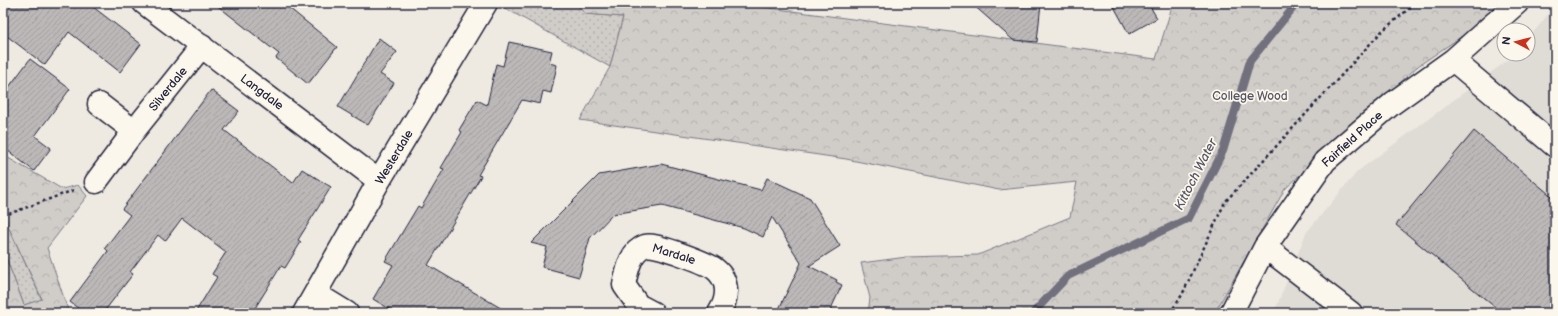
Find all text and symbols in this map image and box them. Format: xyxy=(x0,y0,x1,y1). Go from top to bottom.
north arrow xyxy=(1496,22,1536,62)
text: N xyxy=(1500,36,1514,46)
street label: Silverdale xyxy=(146,64,191,115)
street label: Langdale xyxy=(237,71,286,114)
park label: College Wood xyxy=(1212,89,1288,104)
street label: Fairfield Place xyxy=(1319,108,1386,171)
street label: Westerdale xyxy=(372,127,417,187)
water label: Kittoch Water xyxy=(1171,135,1221,213)
street label: Mardale xyxy=(650,241,697,268)

